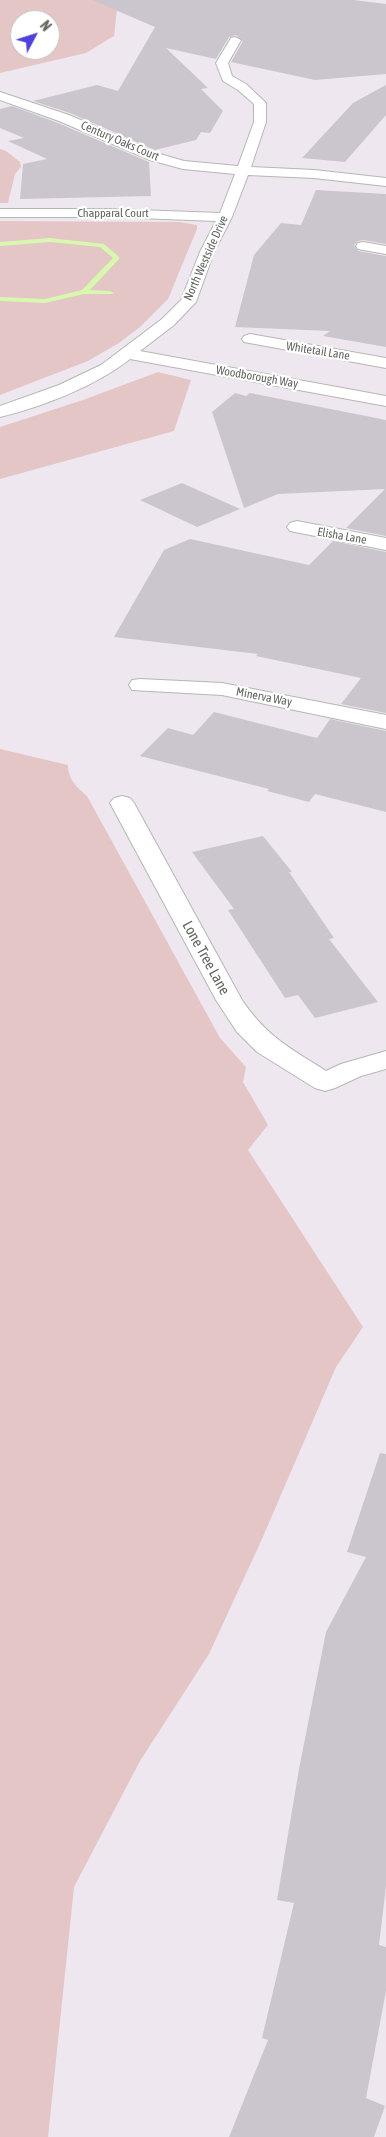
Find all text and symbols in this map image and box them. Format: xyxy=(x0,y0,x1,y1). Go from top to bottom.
north arrow xyxy=(10,10,60,60)
text: N xyxy=(37,18,55,34)
street label: Century Oaks Court xyxy=(79,118,161,164)
street label: Chapparal Court xyxy=(77,206,149,220)
street label: North Westside Drive xyxy=(181,213,231,303)
street label: Whitetail Lane xyxy=(285,339,351,363)
street label: Woodborough Way xyxy=(215,363,299,391)
street label: Elisha Lane xyxy=(316,525,368,547)
street label: Minerva Way xyxy=(235,685,293,709)
street label: Lone Tree Lane xyxy=(178,918,234,998)

